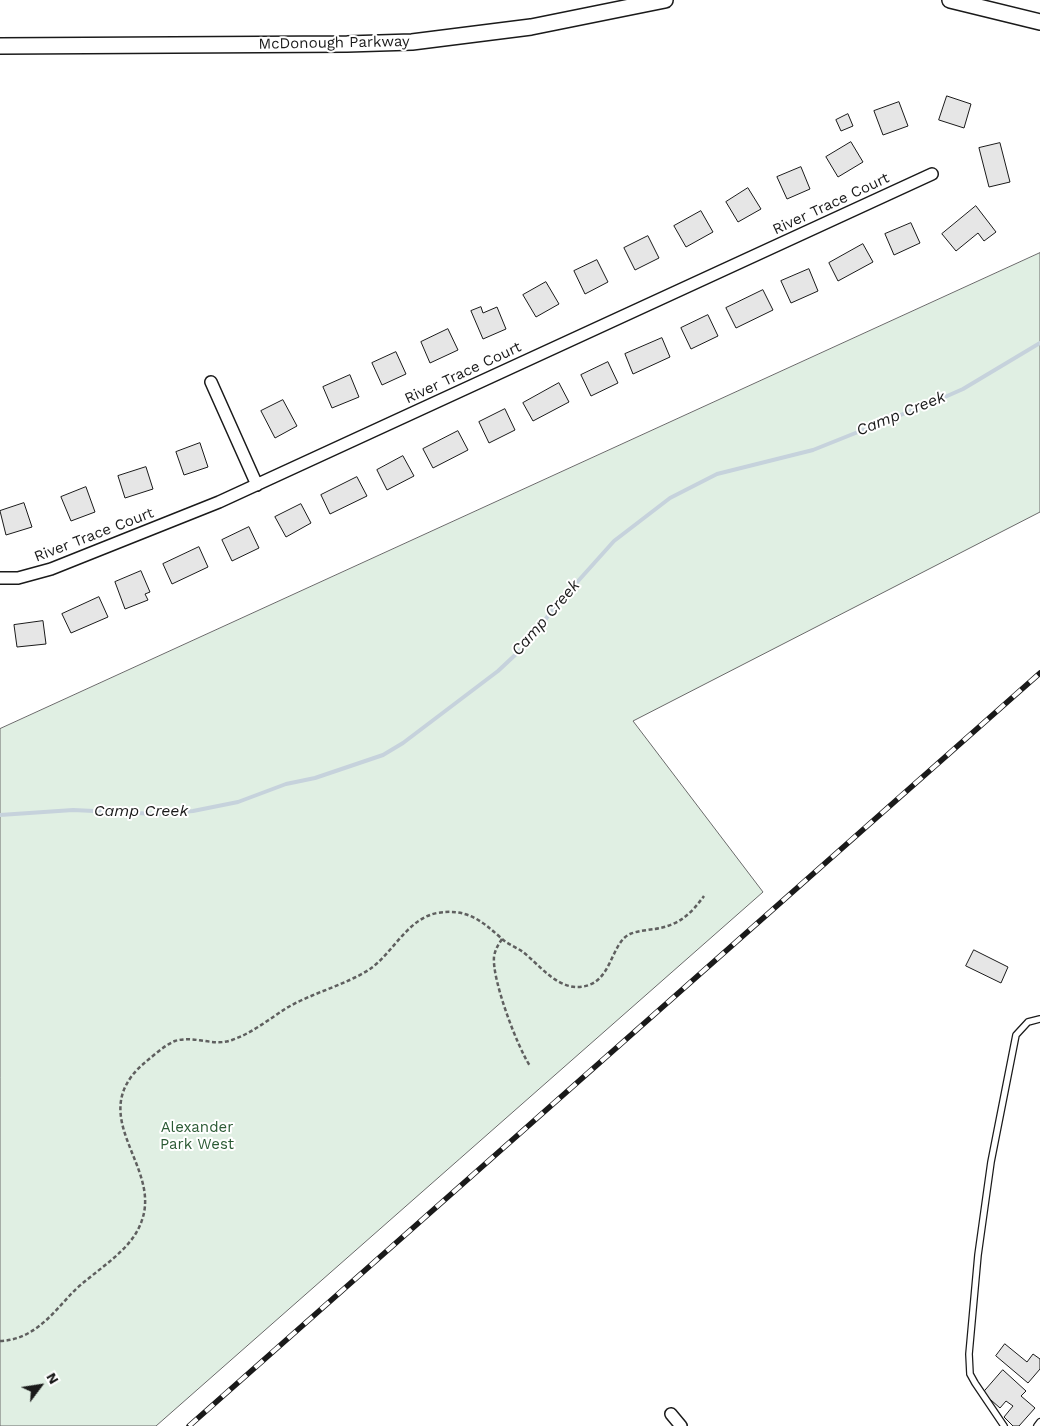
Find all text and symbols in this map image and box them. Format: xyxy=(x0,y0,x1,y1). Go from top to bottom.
street label: McDonough Parkway xyxy=(258,33,410,53)
street label: River Trace Court xyxy=(770,169,892,239)
street label: River Trace Court xyxy=(402,338,524,408)
water label: Camp Creek xyxy=(854,387,948,441)
street label: River Trace Court xyxy=(32,504,156,566)
water label: Camp Creek xyxy=(508,576,584,660)
water label: Camp Creek xyxy=(94,801,188,821)
park label: Alexander Park West xyxy=(160,1119,234,1154)
north arrow xyxy=(15,1361,65,1411)
text: N xyxy=(43,1370,62,1387)

